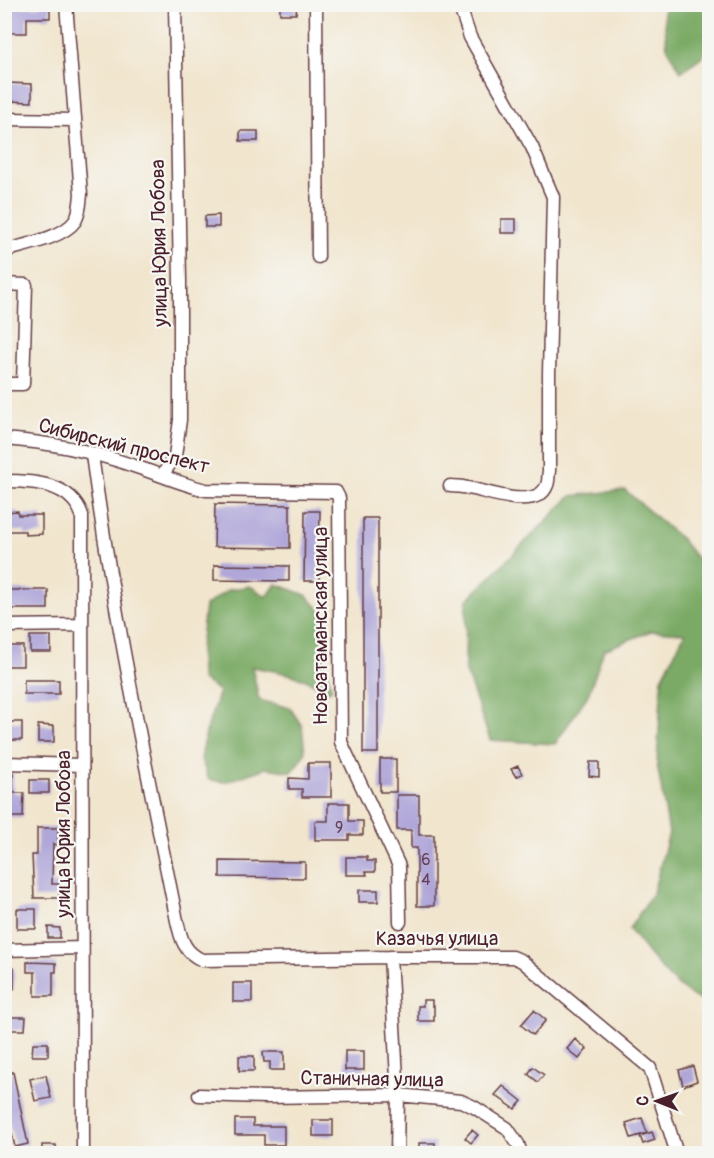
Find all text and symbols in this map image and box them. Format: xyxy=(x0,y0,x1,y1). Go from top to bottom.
street label: улица Юрия Лобова xyxy=(145,159,173,328)
street label: Сибирский проспект xyxy=(36,413,212,479)
street label: Новоатаманская улица xyxy=(308,527,333,725)
street label: улица Юрия Лобова xyxy=(51,750,76,919)
house number: 9 xyxy=(335,818,343,838)
house number: 6 xyxy=(421,850,431,870)
house number: 4 xyxy=(421,870,431,890)
street label: Казачья улица xyxy=(376,926,498,951)
street label: Станичная улица xyxy=(300,1065,444,1093)
north arrow xyxy=(627,1071,687,1131)
text: С xyxy=(633,1096,653,1106)

